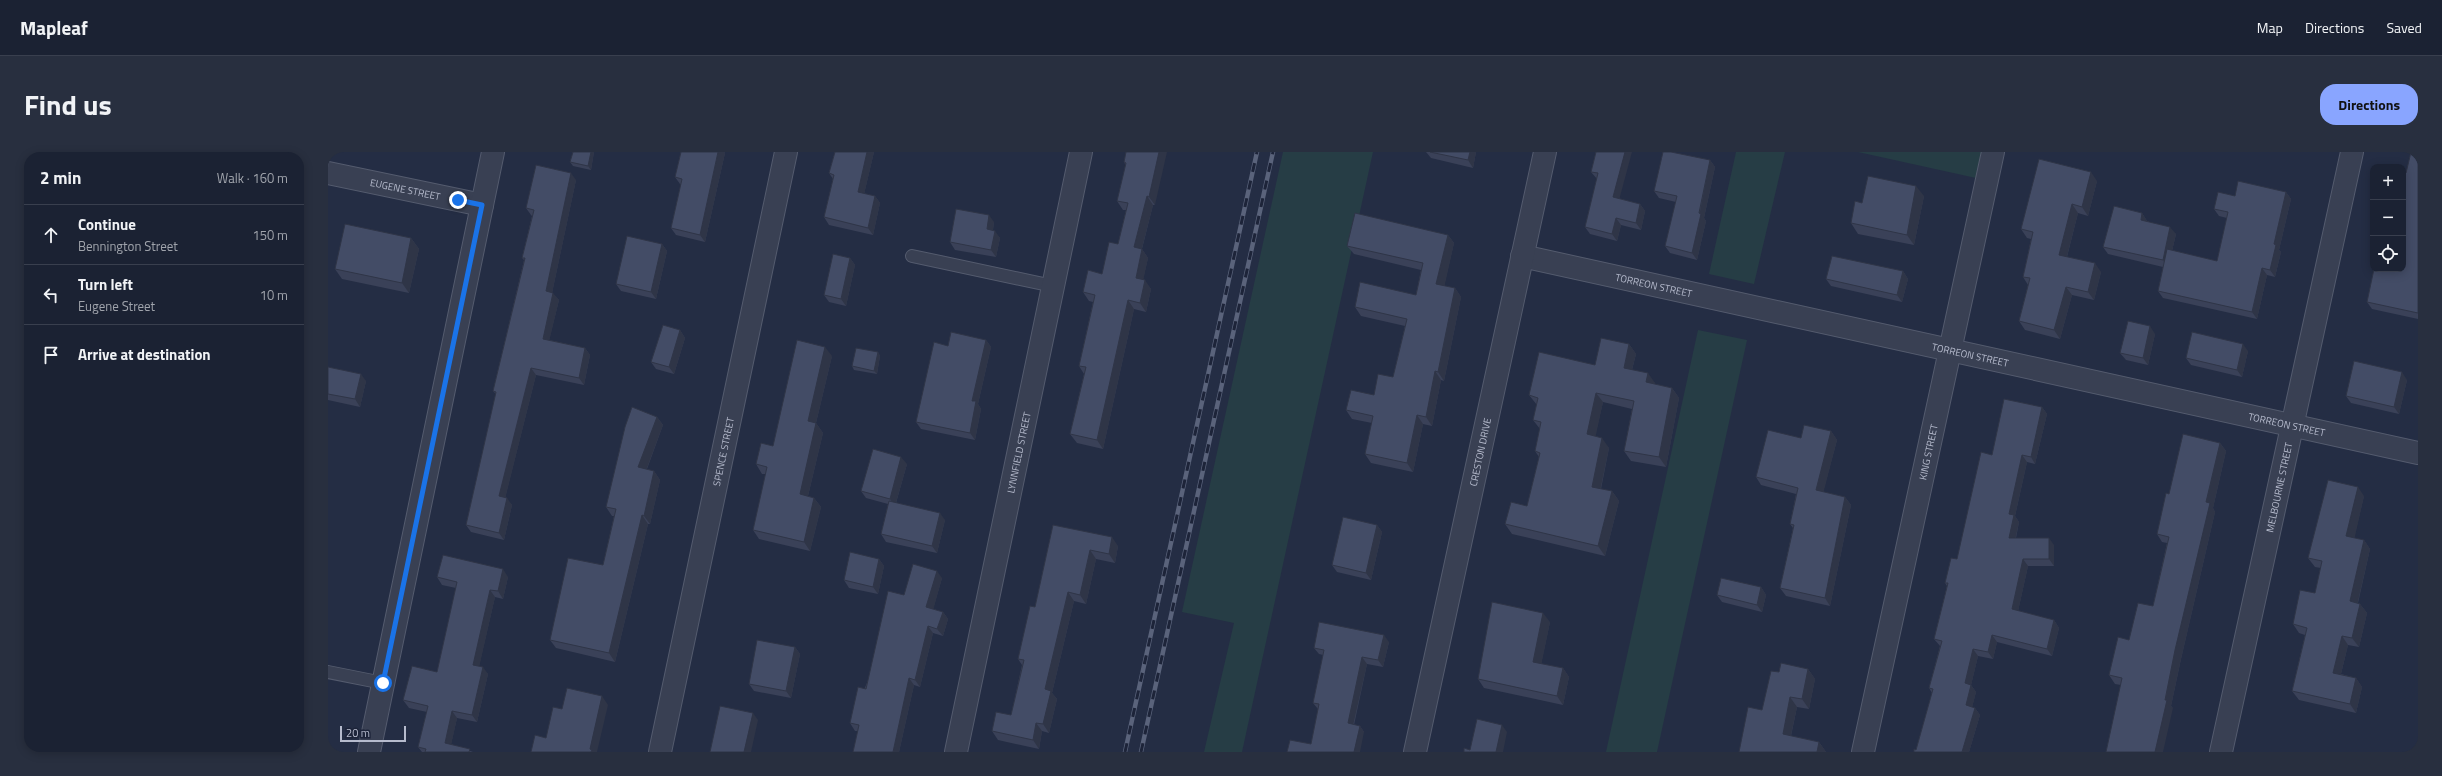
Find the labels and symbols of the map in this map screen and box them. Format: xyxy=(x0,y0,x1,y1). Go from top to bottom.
street label: EUGENE STREET xyxy=(369,175,442,204)
route end xyxy=(449,191,467,209)
street label: TORREON STREET xyxy=(1614,270,1694,301)
street label: TORREON STREET xyxy=(1930,339,2011,371)
street label: TORREON STREET xyxy=(2247,409,2327,441)
street label: LYNNFIELD STREET xyxy=(1003,410,1035,495)
street label: SPENCE STREET xyxy=(709,415,738,487)
street label: CRESTON DRIVE xyxy=(1466,416,1495,488)
street label: KING STREET xyxy=(1915,422,1942,481)
street label: MELBOURNE STREET xyxy=(2262,440,2297,534)
route start xyxy=(374,674,392,692)
scale bar xyxy=(340,724,406,743)

